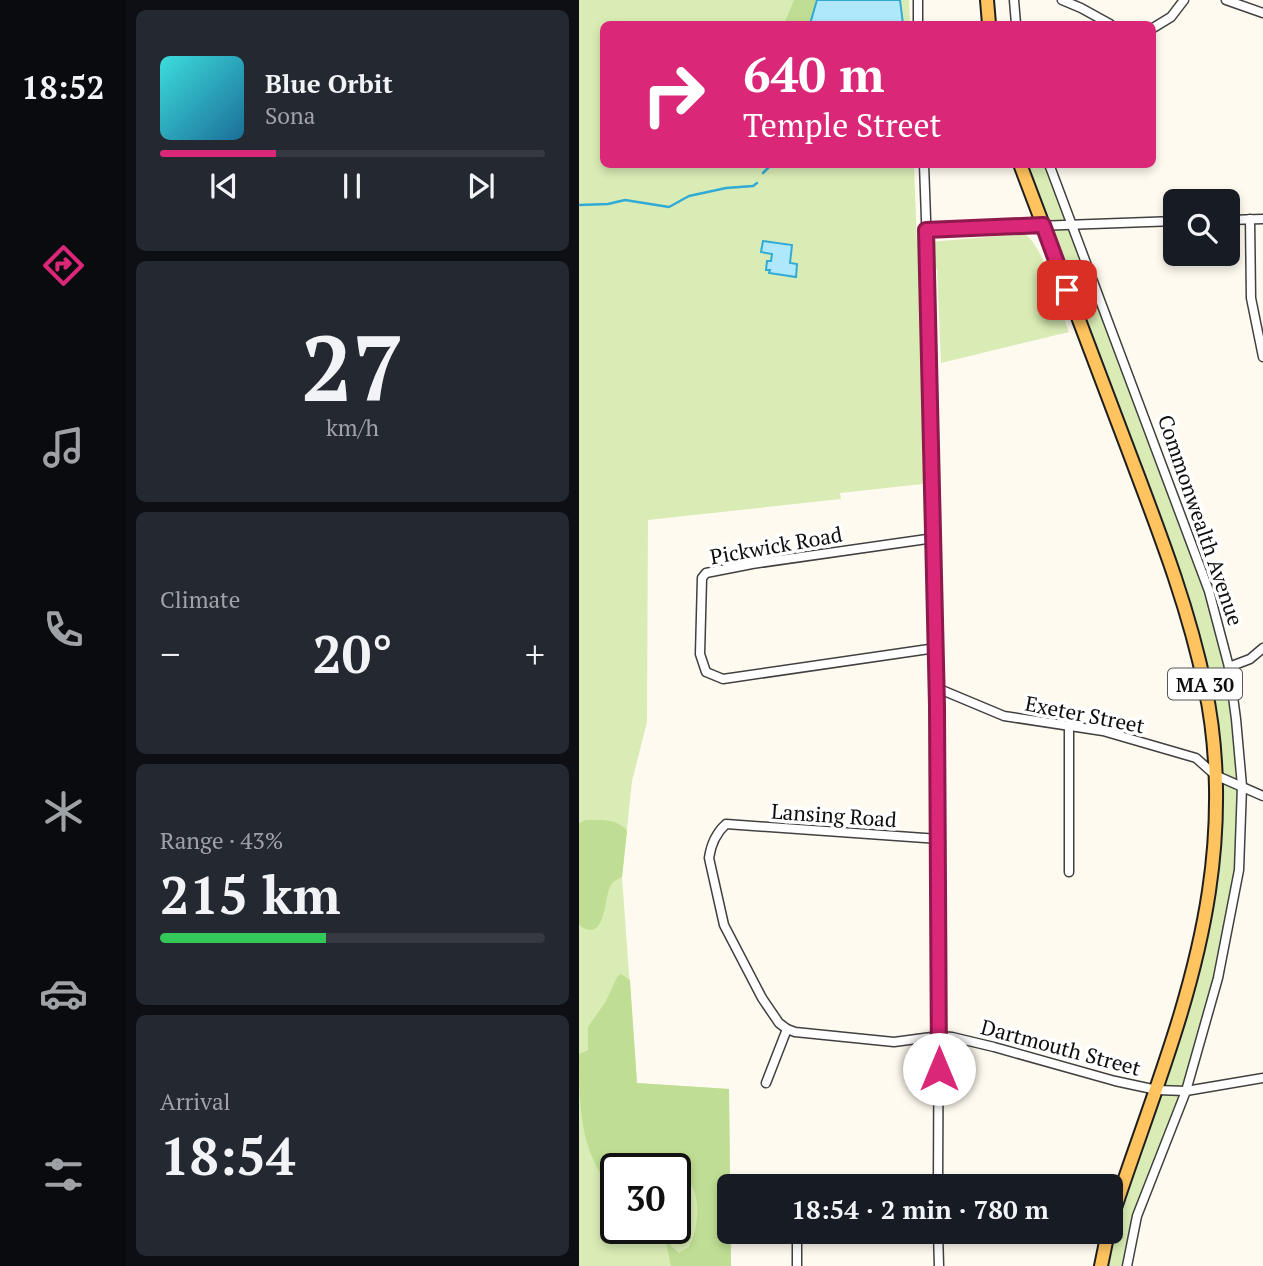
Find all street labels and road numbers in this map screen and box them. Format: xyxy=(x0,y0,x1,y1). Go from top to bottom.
street label: Commonwealth Avenue xyxy=(1152,411,1250,629)
street label: Pickwick Road xyxy=(708,520,845,570)
road number: MA 30 xyxy=(1168,668,1242,699)
street label: Exeter Street xyxy=(1023,689,1147,739)
street label: Lansing Road xyxy=(770,797,898,833)
street label: Dartmouth Street xyxy=(978,1012,1144,1082)

